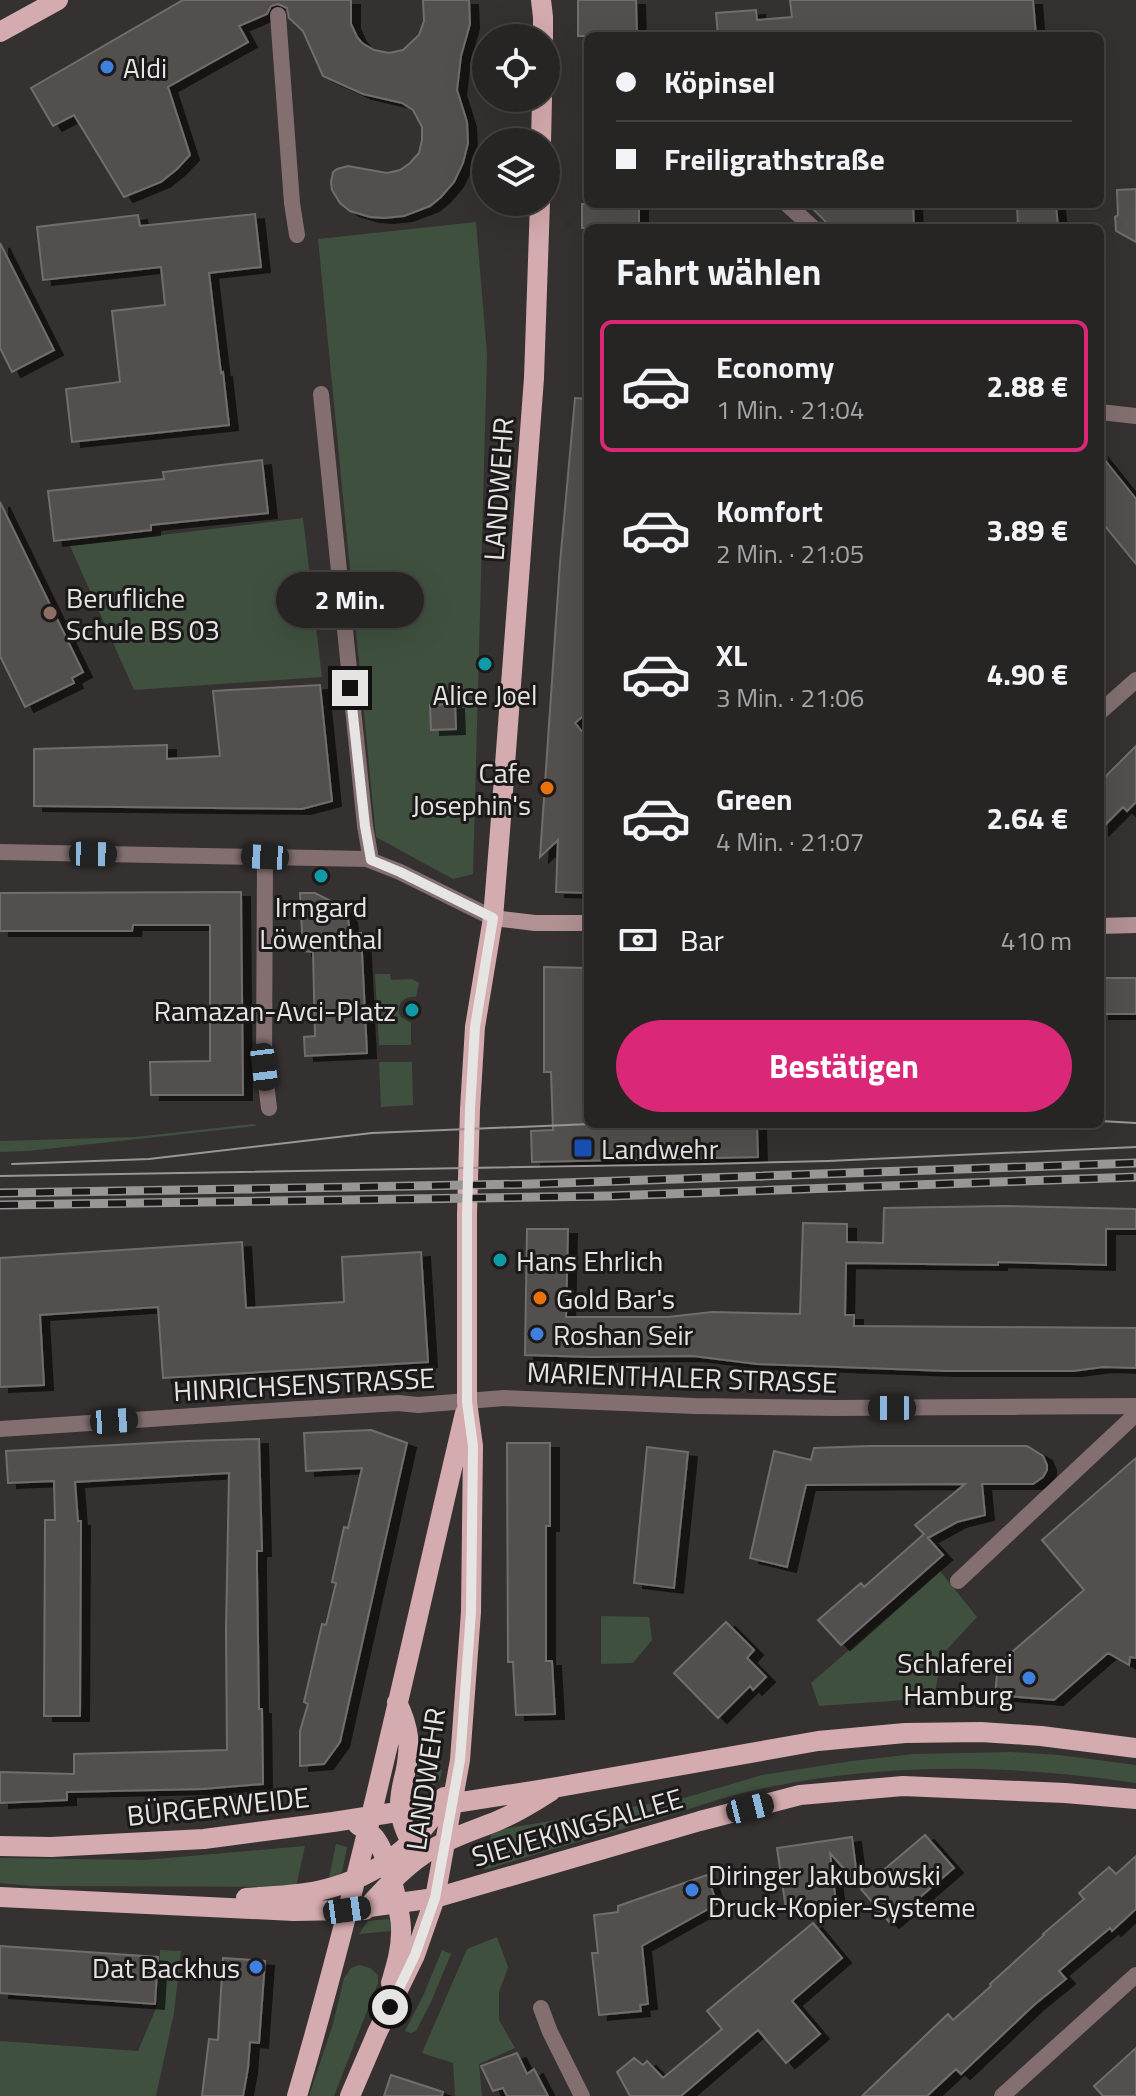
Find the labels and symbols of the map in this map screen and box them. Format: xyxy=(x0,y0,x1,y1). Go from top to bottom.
place label: Aldi xyxy=(123,46,167,89)
marker: Aldi xyxy=(98,58,116,76)
street label: LANDWEHR xyxy=(472,416,524,562)
callout: 2 Min. xyxy=(276,572,424,628)
place label: Berufliche Schule BS 03 xyxy=(66,576,220,651)
marker: Berufliche Schule BS 03 xyxy=(41,604,59,622)
marker: Alice Joel xyxy=(476,655,494,673)
route end xyxy=(332,670,368,706)
place label: Alice Joel xyxy=(433,673,537,716)
place label: Cafe Josephin's xyxy=(412,751,531,826)
marker: Cafe Josephin's xyxy=(538,779,556,797)
car xyxy=(69,842,117,866)
car xyxy=(240,844,290,870)
marker: Irmgard Löwenthal xyxy=(312,867,330,885)
place label: Irmgard Löwenthal xyxy=(259,885,383,960)
place label: Ramazan-Avci-Platz xyxy=(154,989,396,1032)
marker: Ramazan-Avci-Platz xyxy=(403,1001,421,1019)
car xyxy=(249,1042,279,1092)
place label: Landwehr xyxy=(601,1127,719,1170)
marker: Landwehr xyxy=(572,1137,594,1159)
place label: Hans Ehrlich xyxy=(516,1239,663,1282)
marker: Hans Ehrlich xyxy=(491,1251,509,1269)
place label: Gold Bar's xyxy=(556,1277,675,1320)
marker: Gold Bar's xyxy=(531,1289,549,1307)
place label: Roshan Seir xyxy=(553,1313,694,1356)
marker: Roshan Seir xyxy=(528,1325,546,1343)
street label: MARIENTHALER STRASSE xyxy=(526,1350,838,1404)
street label: HINRICHSENSTRASSE xyxy=(172,1356,436,1412)
car xyxy=(868,1396,916,1420)
car xyxy=(89,1407,139,1435)
place label: Schlaferei Hamburg xyxy=(897,1641,1013,1716)
marker: Schlaferei Hamburg xyxy=(1020,1669,1038,1687)
street label: LANDWEHR xyxy=(394,1705,456,1853)
street label: BÜRGERWEIDE xyxy=(125,1775,311,1837)
street label: SIEVEKINGSALLEE xyxy=(466,1776,688,1878)
car xyxy=(724,1791,776,1825)
place label: Diringer Jakubowski Druck-Kopier-Systeme xyxy=(708,1853,976,1928)
marker: Diringer Jakubowski Druck-Kopier-Systeme xyxy=(683,1881,701,1899)
car xyxy=(322,1895,372,1925)
place label: Dat Backhus xyxy=(92,1946,240,1989)
marker: Dat Backhus xyxy=(247,1958,265,1976)
route start xyxy=(372,1989,408,2025)

